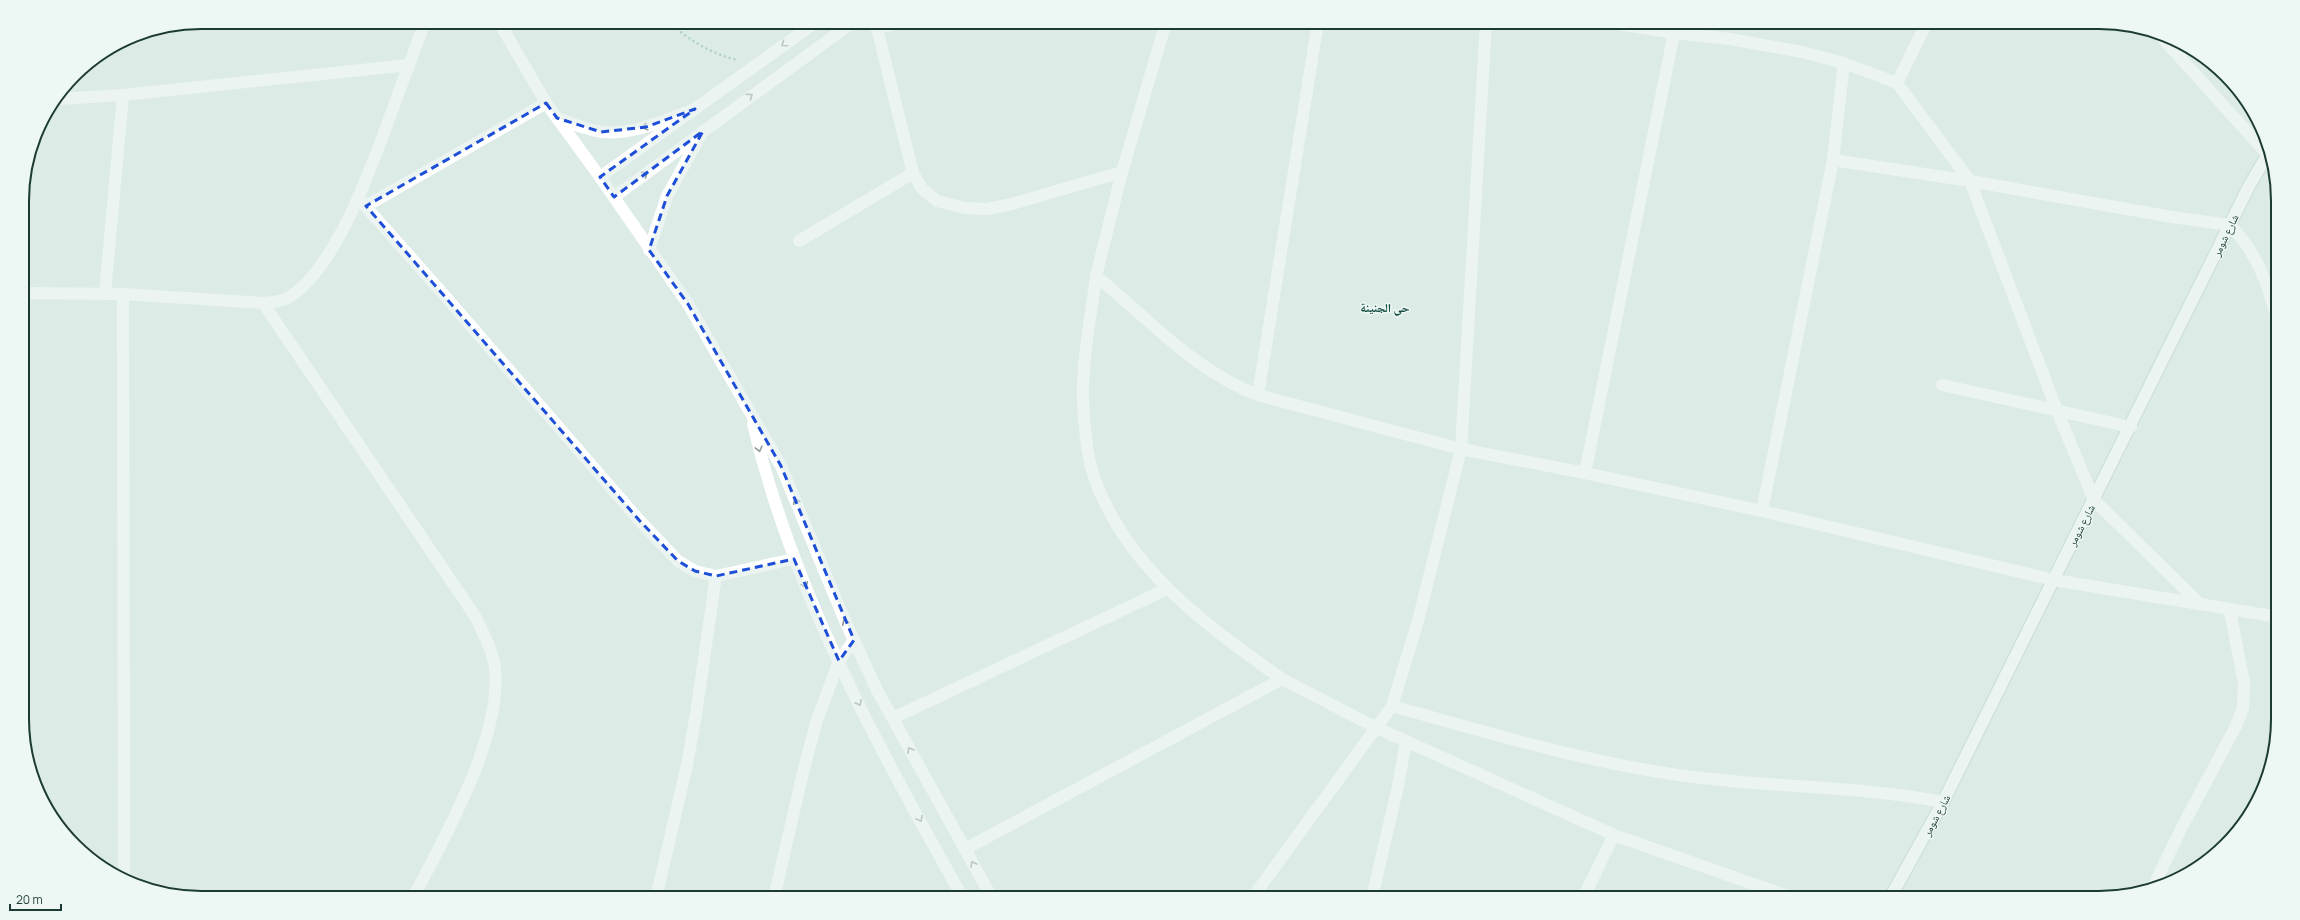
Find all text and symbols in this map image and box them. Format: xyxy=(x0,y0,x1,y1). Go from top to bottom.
one-way arrow xyxy=(782,39,789,46)
one-way arrow xyxy=(745,94,752,101)
one-way arrow xyxy=(642,122,649,131)
one-way arrow xyxy=(641,171,648,178)
street label: شارع شومر xyxy=(2208,212,2242,259)
district label: حي الجنينة xyxy=(1360,299,1410,317)
one-way arrow xyxy=(754,446,762,452)
one-way arrow xyxy=(793,498,801,505)
street label: شارع شومر xyxy=(2064,502,2098,549)
one-way arrow xyxy=(800,581,808,589)
one-way arrow xyxy=(842,618,850,625)
one-way arrow xyxy=(854,699,862,707)
one-way arrow xyxy=(908,747,915,754)
street label: شارع شومر xyxy=(1918,792,1953,839)
one-way arrow xyxy=(915,814,922,822)
one-way arrow xyxy=(971,861,978,868)
scale bar xyxy=(10,886,61,912)
text: 20 m xyxy=(16,891,43,908)

